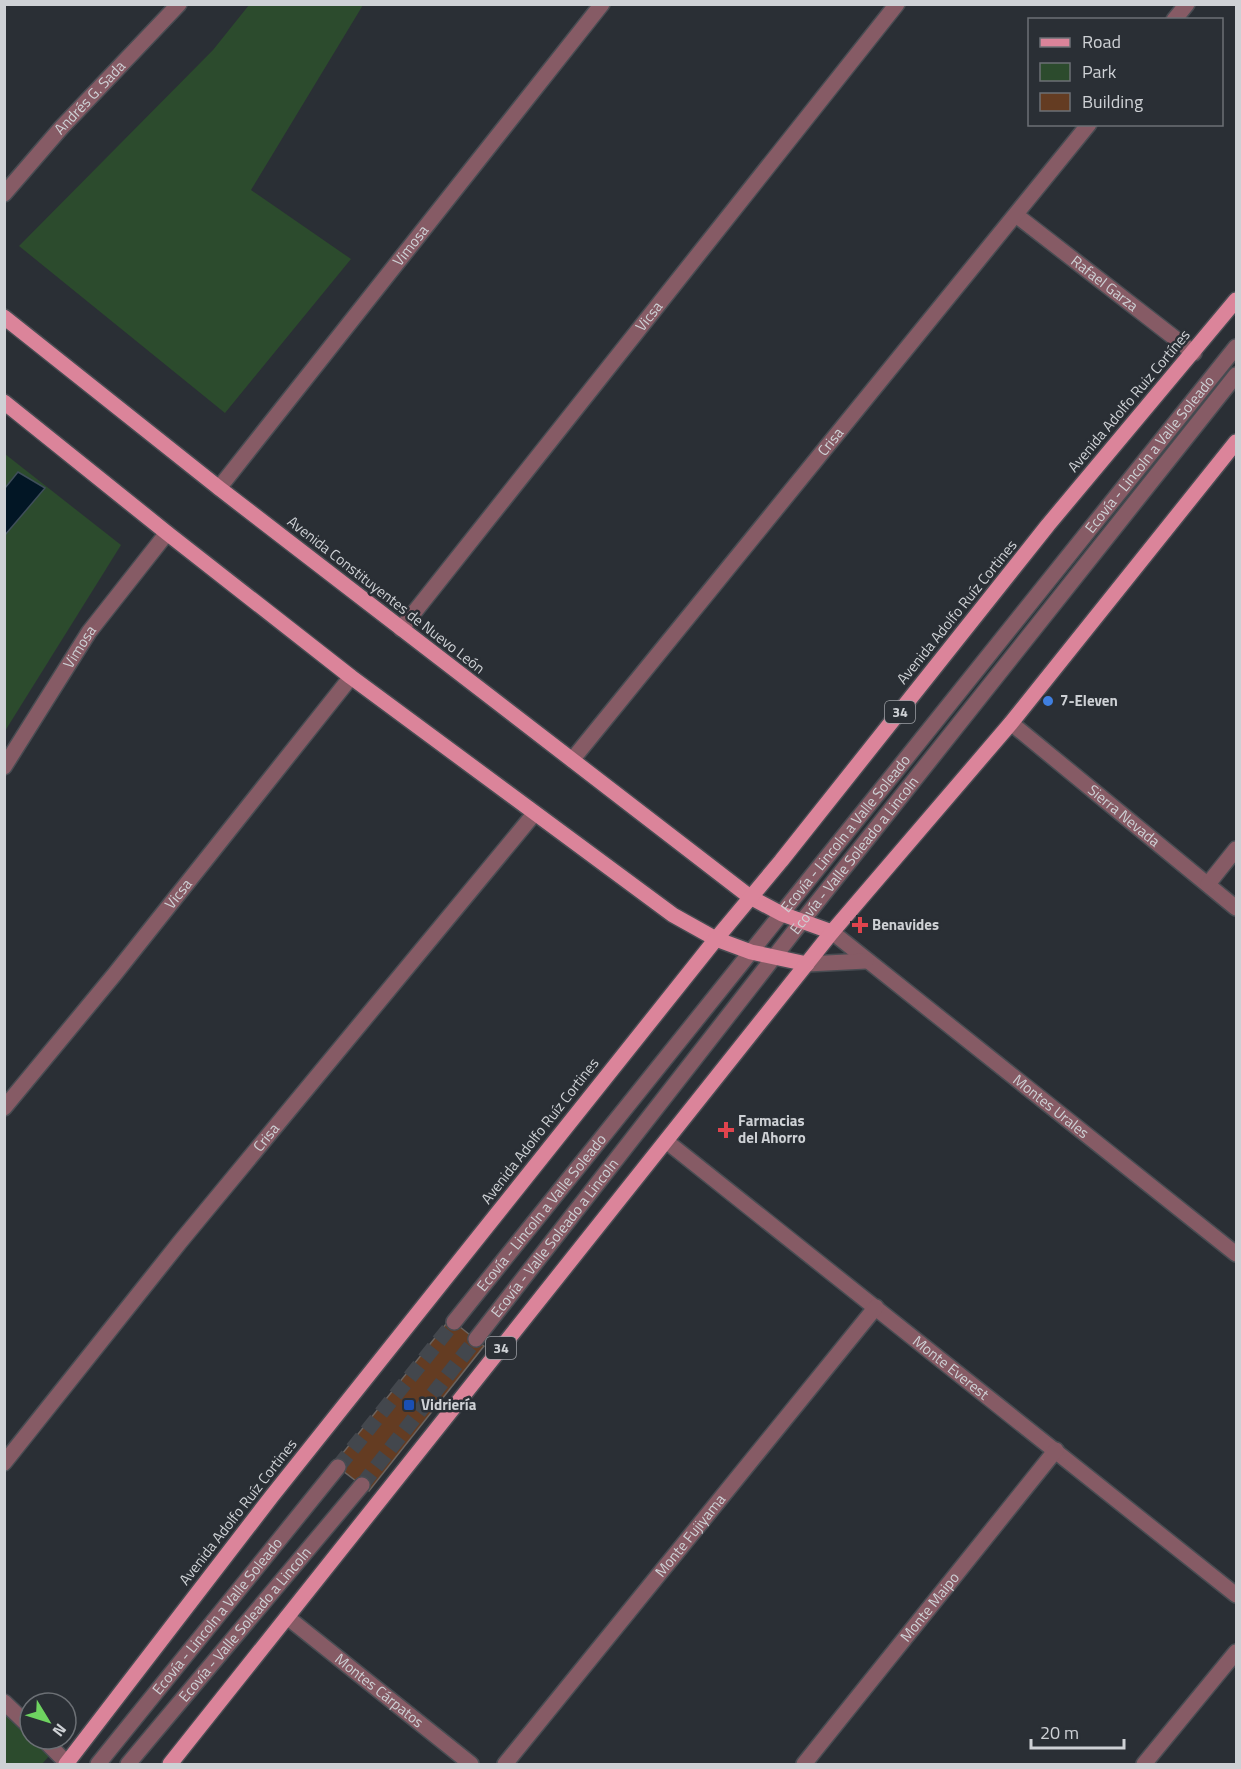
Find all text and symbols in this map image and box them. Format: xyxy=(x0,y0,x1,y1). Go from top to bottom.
legend xyxy=(1028,18,1223,126)
text: Road xyxy=(1082,28,1121,55)
street label: Andrés G. Sada xyxy=(48,55,131,139)
text: Park xyxy=(1082,58,1117,85)
text: Building xyxy=(1082,88,1143,115)
street label: Vimosa xyxy=(387,219,434,271)
street label: Rafael Garza xyxy=(1066,250,1144,317)
street label: Vicsa xyxy=(629,296,668,336)
street label: Avenida Adolfo Ruiz Cortínes xyxy=(1062,324,1195,477)
street label: Ecovía - Lincoln a Valle Soleado xyxy=(1079,370,1220,538)
street label: Crisa xyxy=(811,422,849,461)
street label: Avenida Constituyentes de Nuevo León xyxy=(283,510,490,679)
street label: Avenida Adolfo Ruíz Cortines xyxy=(891,534,1022,689)
street label: Vimosa xyxy=(57,620,102,673)
place label: 7-Eleven xyxy=(1060,689,1118,712)
marker: 7-Eleven xyxy=(1041,694,1055,708)
road number: 34 xyxy=(885,701,915,723)
street label: Ecovía - Lincoln a Valle Soleado xyxy=(775,749,916,917)
street label: Ecovía - Valle Soleado a Lincoln xyxy=(784,771,924,939)
street label: Sierra Nevada xyxy=(1083,779,1166,852)
street label: Vicsa xyxy=(159,873,198,914)
place label: Benavides xyxy=(872,913,939,936)
marker: Benavides xyxy=(853,918,867,932)
street label: Avenida Adolfo Ruíz Cortines xyxy=(475,1052,604,1209)
street label: Montes Urales xyxy=(1008,1068,1094,1144)
place label: Farmacias del Ahorro xyxy=(738,1109,806,1149)
street label: Crisa xyxy=(247,1118,285,1157)
marker: Farmacias del Ahorro xyxy=(719,1123,733,1137)
street label: Ecovía - Lincoln a Valle Soleado xyxy=(471,1129,612,1296)
street label: Ecovía - Valle Soleado a Lincoln xyxy=(485,1153,624,1322)
street label: Monte Everest xyxy=(908,1330,995,1406)
road number: 34 xyxy=(486,1337,516,1359)
place label: Vidriería xyxy=(421,1393,477,1416)
marker: Vidriería xyxy=(402,1398,416,1412)
street label: Avenida Adolfo Ruíz Cortines xyxy=(173,1433,302,1590)
street label: Monte Fujiyama xyxy=(649,1488,731,1582)
street label: Ecovía - Lincoln a Valle Soleado xyxy=(146,1532,288,1700)
street label: Ecovía - Valle Soleado a Lincoln xyxy=(173,1542,316,1707)
street label: Monte Maipo xyxy=(894,1567,965,1647)
street label: Montes Cárpatos xyxy=(330,1648,429,1733)
north arrow xyxy=(18,1691,78,1751)
scale bar xyxy=(1031,1712,1124,1750)
text: N xyxy=(47,1718,73,1742)
text: 20 m xyxy=(1040,1719,1079,1746)

